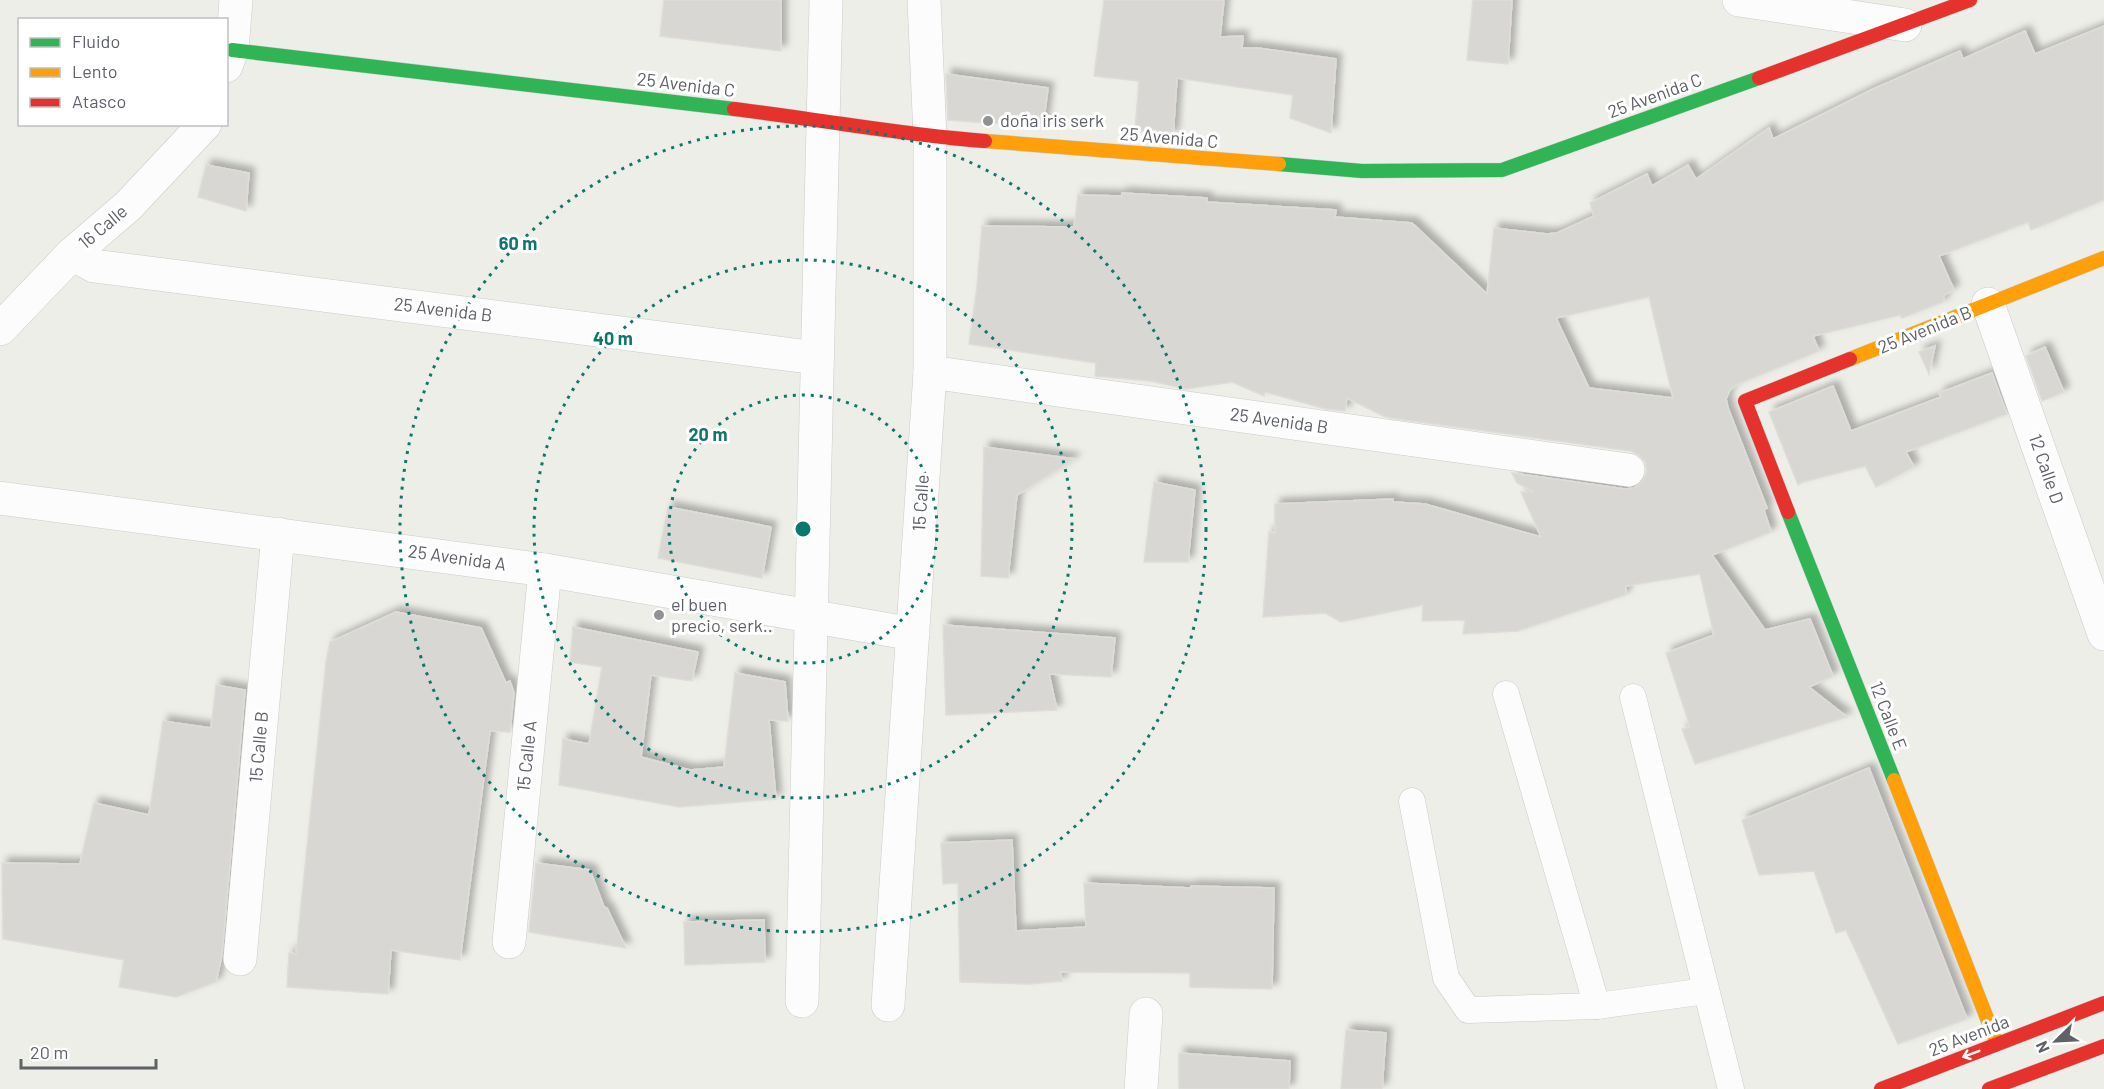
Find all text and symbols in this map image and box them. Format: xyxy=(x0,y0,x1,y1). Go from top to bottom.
legend xyxy=(18,18,228,126)
text: Fluido xyxy=(72,30,120,52)
text: Lento xyxy=(72,60,118,82)
street label: 25 Avenida C xyxy=(636,67,736,101)
street label: 25 Avenida C xyxy=(1605,68,1705,122)
text: Atasco xyxy=(72,90,126,112)
place label: doña iris serk xyxy=(1000,109,1104,131)
marker: doña iris serk xyxy=(981,114,995,128)
street label: 25 Avenida C xyxy=(1119,122,1219,152)
street label: 16 Calle xyxy=(73,199,131,253)
text: 60 m xyxy=(499,232,537,254)
street label: 25 Avenida B xyxy=(393,292,494,326)
street label: 25 Avenida B xyxy=(1875,300,1975,358)
text: 40 m xyxy=(593,327,633,349)
street label: 25 Avenida B xyxy=(1229,402,1330,438)
text: 20 m xyxy=(689,423,727,445)
street label: 12 Calle D xyxy=(2025,431,2069,506)
street label: 15 Calle xyxy=(907,474,933,532)
centre of rings xyxy=(793,519,813,539)
street label: 25 Avenida A xyxy=(407,539,508,575)
place label: el buen precio, serk.. xyxy=(671,593,773,636)
marker: el buen precio, serk.. xyxy=(652,608,666,622)
street label: 12 Calle E xyxy=(1866,678,1912,753)
street label: 15 Calle B xyxy=(244,710,272,784)
street label: 15 Calle A xyxy=(511,719,541,793)
street label: 25 Avenida xyxy=(1925,1010,2012,1060)
north arrow xyxy=(2026,1011,2086,1071)
scale bar xyxy=(21,1032,156,1070)
text: N xyxy=(2031,1039,2053,1056)
text: 20 m xyxy=(30,1041,68,1063)
one-way arrow xyxy=(1962,1049,1981,1060)

